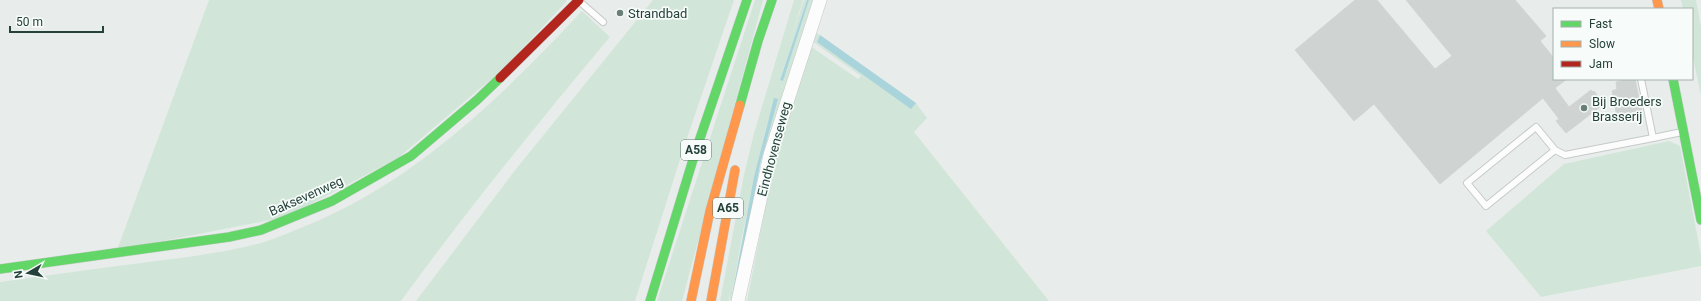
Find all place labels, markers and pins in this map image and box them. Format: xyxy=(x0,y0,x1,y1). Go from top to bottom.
place label: Strandbad xyxy=(628,6,687,21)
marker: Strandbad xyxy=(615,8,625,18)
place label: Bij Broeders Brasserij xyxy=(1592,94,1662,124)
marker: Bij Broeders Brasserij xyxy=(1579,103,1589,113)

